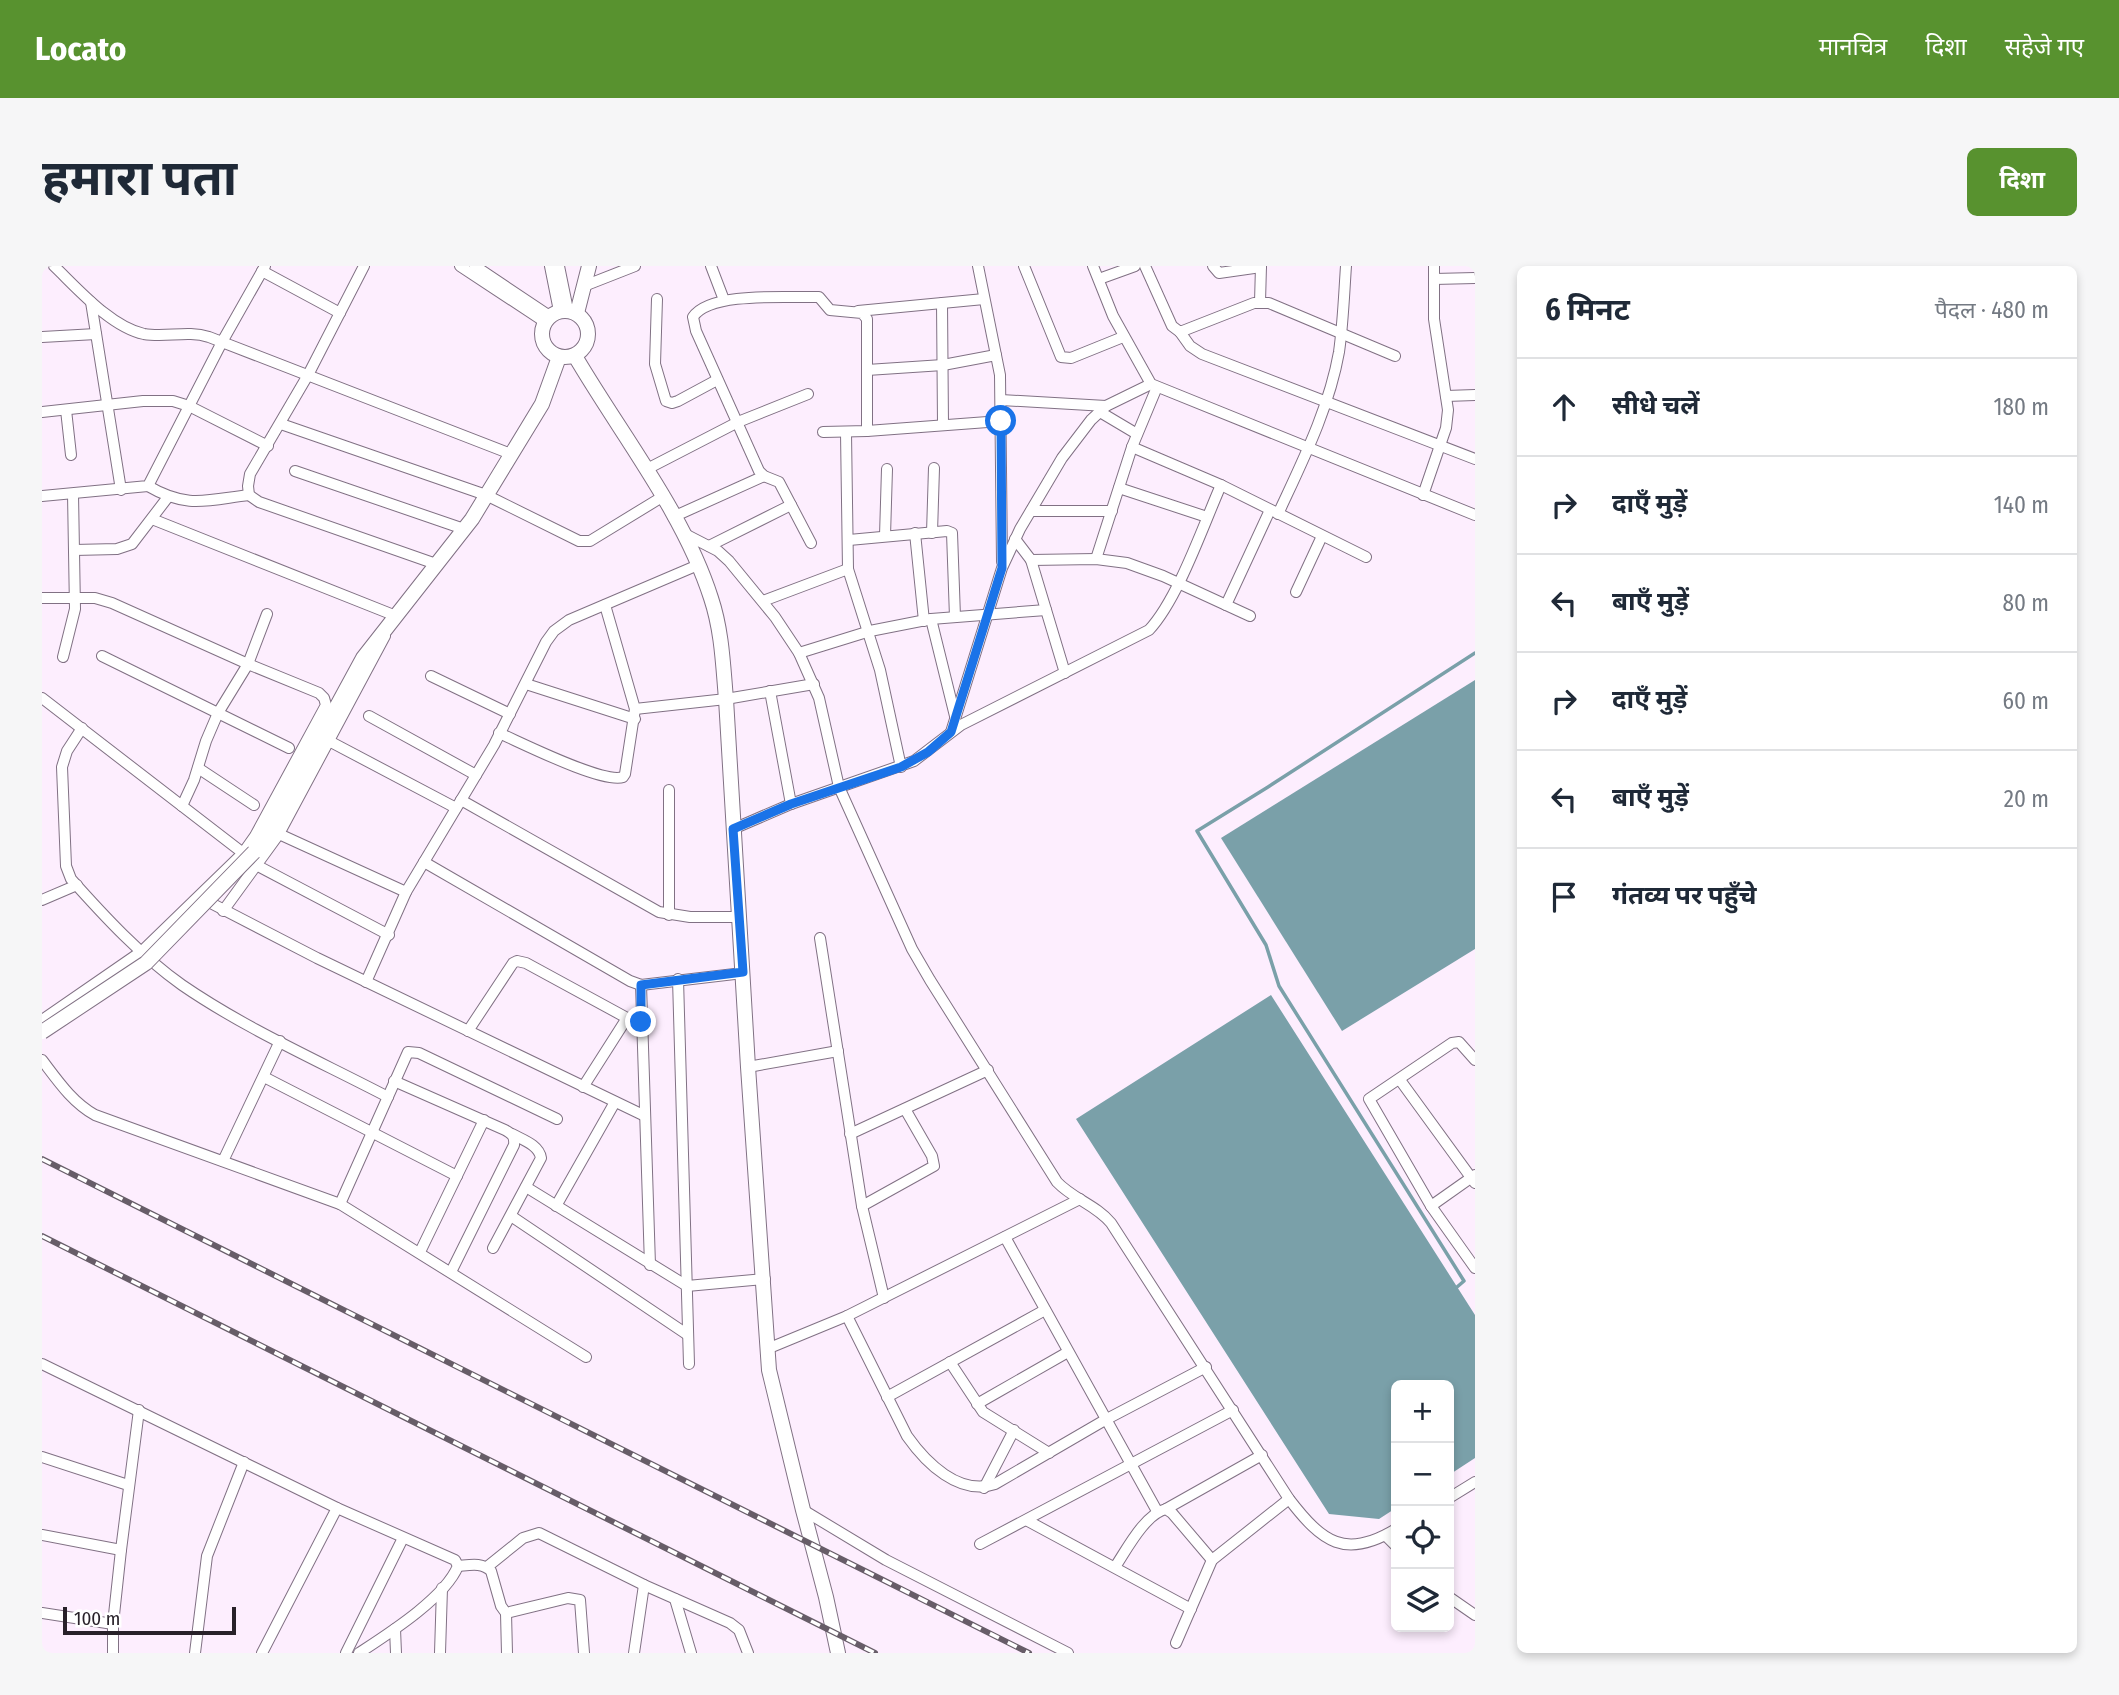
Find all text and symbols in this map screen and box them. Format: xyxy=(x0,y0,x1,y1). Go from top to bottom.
text: Locato xyxy=(35,29,126,69)
text: मानचित्र xyxy=(1819,33,1887,61)
text: दिशा xyxy=(1925,33,1967,61)
text: सहेजे गए xyxy=(2005,33,2084,61)
button: दिशा xyxy=(1967,148,2077,216)
text: हमारा पता xyxy=(42,149,237,208)
text: 6 मिनट xyxy=(1545,292,1630,328)
text: पैदल · 480 m xyxy=(1935,296,2049,324)
icon: ahead xyxy=(1545,388,1583,426)
text: सीधे चलें xyxy=(1612,390,1699,421)
text: 180 m xyxy=(1993,393,2049,421)
route start xyxy=(985,405,1016,436)
icon: right xyxy=(1545,486,1583,524)
text: दाएँ मुड़ें xyxy=(1612,488,1687,519)
text: 140 m xyxy=(1994,491,2049,519)
icon: left xyxy=(1545,584,1583,622)
text: बाएँ मुड़ें xyxy=(1612,586,1689,617)
text: 80 m xyxy=(2002,589,2049,617)
icon: right xyxy=(1545,682,1583,720)
text: दाएँ मुड़ें xyxy=(1612,684,1687,715)
text: 60 m xyxy=(2003,687,2049,715)
icon: left xyxy=(1545,780,1583,818)
text: बाएँ मुड़ें xyxy=(1612,782,1689,813)
text: 20 m xyxy=(2004,785,2049,813)
icon: arrive xyxy=(1545,878,1583,916)
text: गंतव्य पर पहुँचे xyxy=(1612,880,1756,911)
route end xyxy=(625,1006,656,1037)
map controls xyxy=(1391,1380,1454,1632)
button: + xyxy=(1391,1380,1454,1443)
button: − xyxy=(1391,1443,1454,1506)
button: locate xyxy=(1391,1506,1454,1569)
button: layers xyxy=(1391,1569,1454,1632)
scale bar xyxy=(63,1604,236,1636)
text: 100 m xyxy=(74,1607,120,1630)

